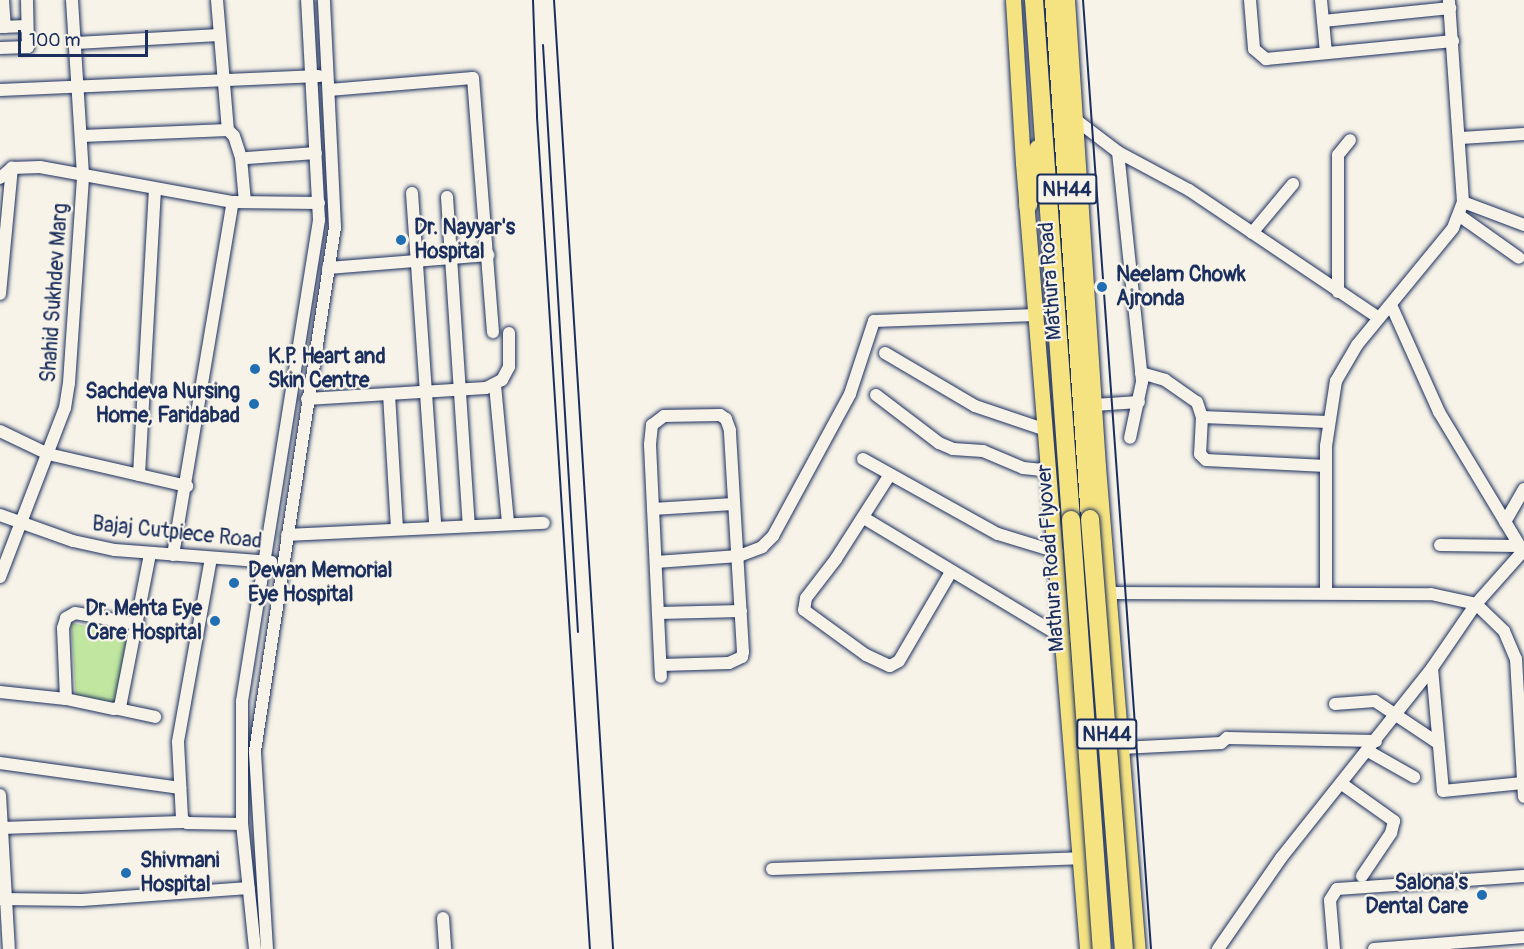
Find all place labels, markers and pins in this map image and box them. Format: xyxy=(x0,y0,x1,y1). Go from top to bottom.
place label: Dr. Nayyar's Hospital xyxy=(414,215,515,265)
marker: Dr. Nayyar's Hospital xyxy=(392,231,410,249)
place label: Neelam Chowk Ajronda xyxy=(1116,262,1246,312)
marker: Neelam Chowk Ajronda xyxy=(1093,278,1111,296)
place label: K.P. Heart and Skin Centre xyxy=(268,344,386,394)
marker: K.P. Heart and Skin Centre xyxy=(246,360,264,378)
place label: Sachdeva Nursing Home, Faridabad xyxy=(85,379,240,429)
marker: Sachdeva Nursing Home, Faridabad xyxy=(245,395,263,413)
place label: Dewan Memorial Eye Hospital xyxy=(248,558,392,608)
marker: Dewan Memorial Eye Hospital xyxy=(225,574,243,592)
place label: Dr. Mehta Eye Care Hospital xyxy=(85,596,202,646)
marker: Dr. Mehta Eye Care Hospital xyxy=(206,612,224,630)
place label: Shivmani Hospital xyxy=(140,848,220,898)
marker: Shivmani Hospital xyxy=(117,864,135,882)
place label: Salona's Dental Care xyxy=(1365,870,1468,920)
marker: Salona's Dental Care xyxy=(1473,886,1491,904)

